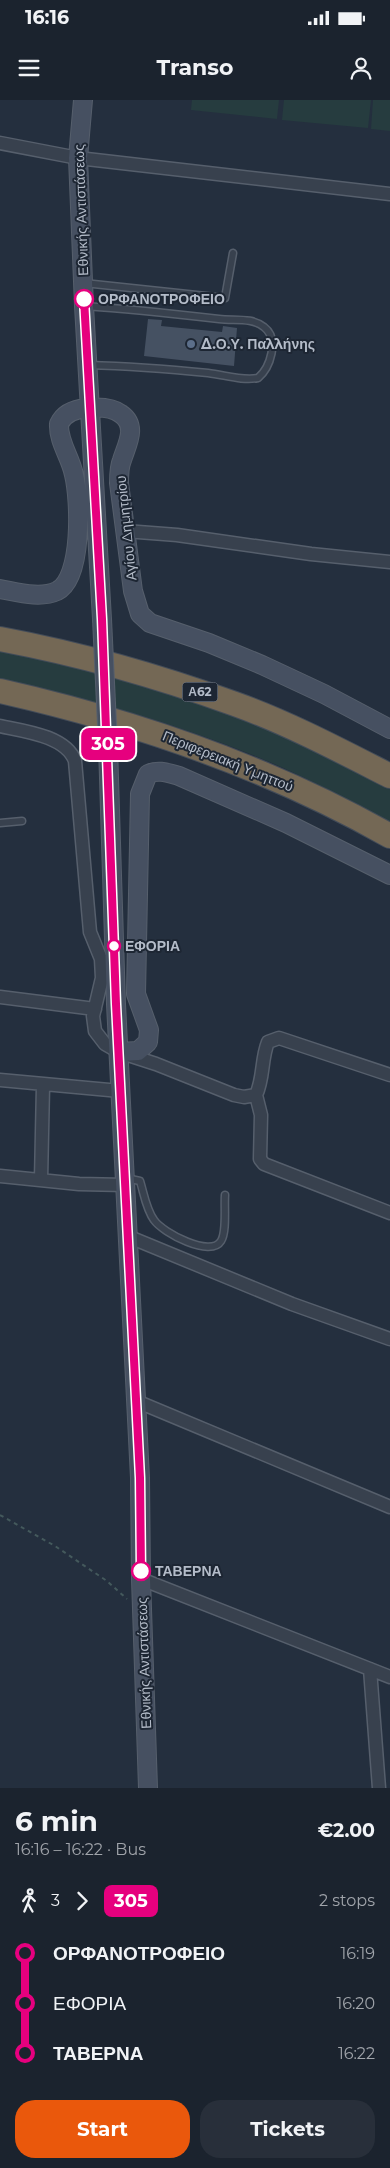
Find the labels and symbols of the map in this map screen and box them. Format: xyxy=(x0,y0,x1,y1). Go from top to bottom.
street label: Εθνικής Αντιστάσεως xyxy=(70,144,92,276)
marker: ΟΡΦΑΝΟΤΡΟΦΕΙΟ xyxy=(74,289,94,309)
place label: ΟΡΦΑΝΟΤΡΟΦΕΙΟ xyxy=(98,290,225,308)
place label: Δ.Ο.Υ. Παλλήνης xyxy=(200,335,315,353)
marker: Δ.Ο.Υ. Παλλήνης xyxy=(185,338,197,350)
street label: Αγίου Δημητρίου xyxy=(112,475,140,581)
road number: Α62 xyxy=(182,682,218,702)
street label: Περιφερειακή Υμηττού xyxy=(160,727,296,795)
line badge: 305 xyxy=(79,728,137,760)
place label: ΕΦΟΡΙΑ xyxy=(125,937,180,955)
marker: ΕΦΟΡΙΑ xyxy=(107,939,121,953)
marker: ΤΑΒΕΡΝΑ xyxy=(131,1561,151,1581)
place label: ΤΑΒΕΡΝΑ xyxy=(155,1562,222,1580)
street label: Εθνικής Αντιστάσεως xyxy=(133,1597,155,1729)

